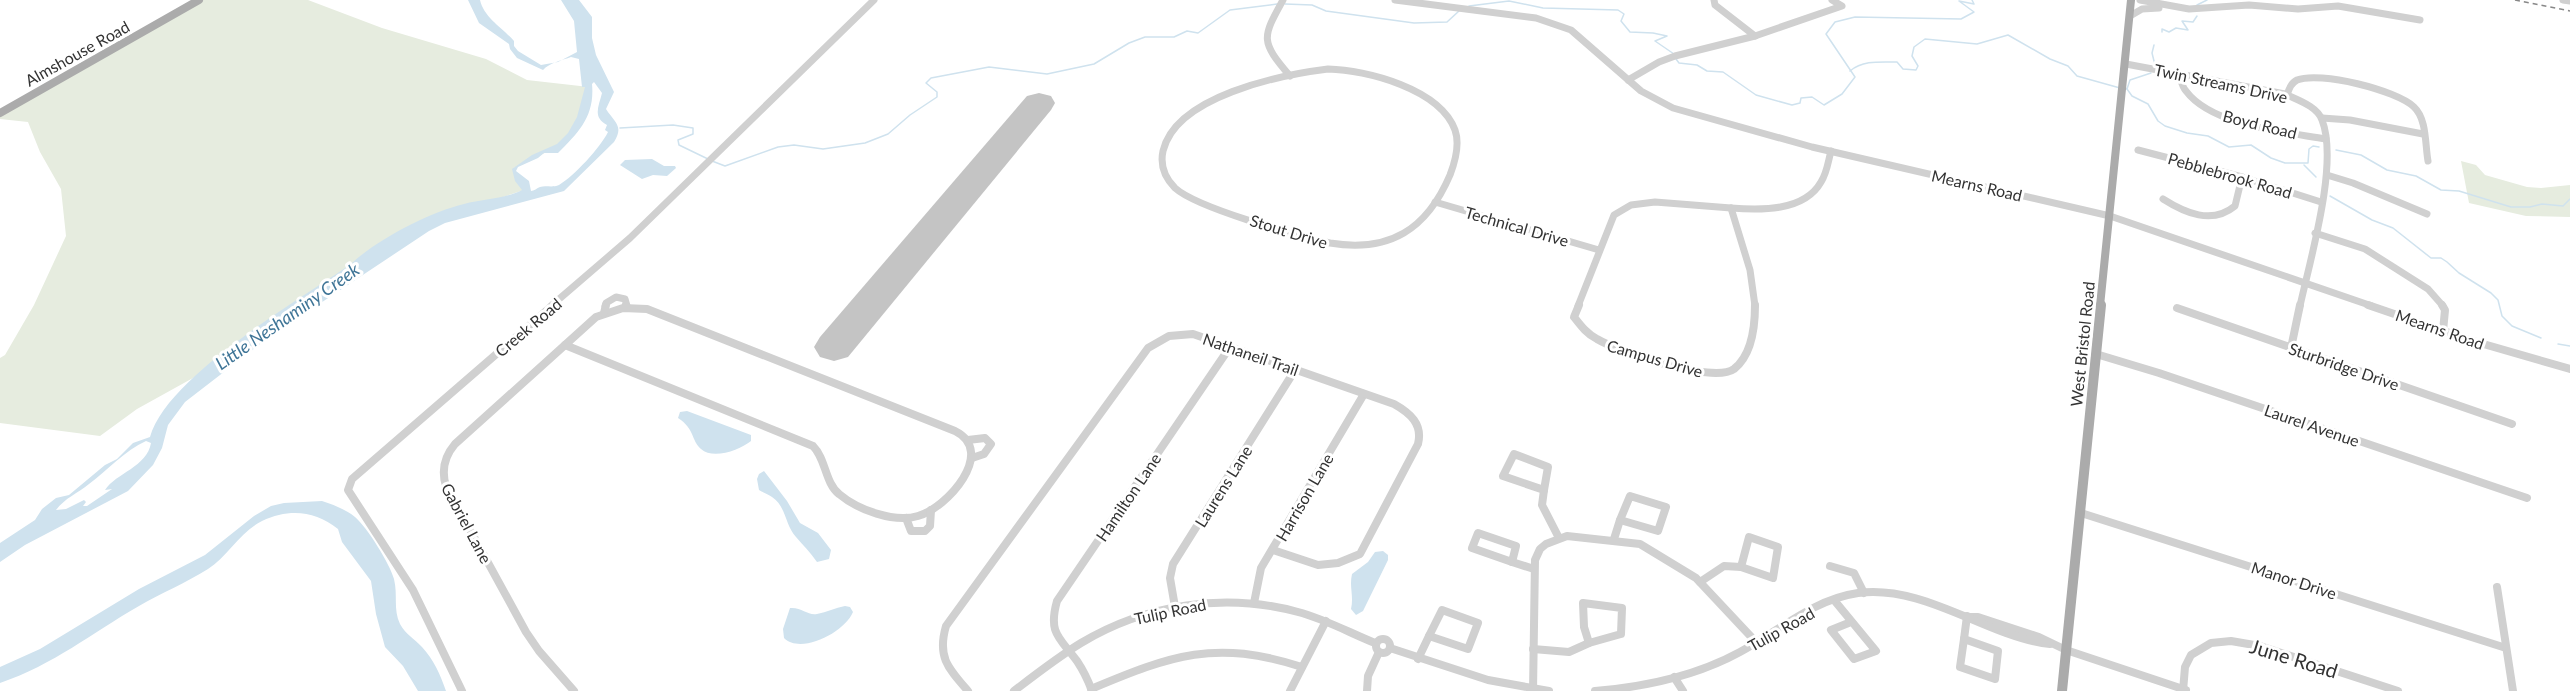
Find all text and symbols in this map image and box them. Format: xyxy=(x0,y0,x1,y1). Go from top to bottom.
street label: Almshouse Road xyxy=(21,16,133,90)
street label: Twin Streams Drive xyxy=(2153,60,2289,106)
street label: Boyd Road xyxy=(2221,106,2299,142)
street label: Pebblebrook Road xyxy=(2166,148,2294,202)
street label: Mearns Road xyxy=(1930,165,2024,205)
street label: Technical Drive xyxy=(1463,202,1571,250)
street label: Stout Drive xyxy=(1248,210,1330,252)
water label: Little Neshaminy Creek xyxy=(211,258,364,374)
street label: West Bristol Road xyxy=(2066,280,2098,408)
street label: Creek Road xyxy=(491,294,565,360)
street label: Mearns Road xyxy=(2393,305,2487,353)
street label: Nathaneil Trail xyxy=(1201,329,1301,379)
street label: Campus Drive xyxy=(1605,335,1705,381)
street label: Sturbridge Drive xyxy=(2286,338,2402,394)
street label: Laurel Avenue xyxy=(2262,400,2362,450)
street label: Laurens Lane xyxy=(1190,442,1256,530)
street label: Hamilton Lane xyxy=(1092,449,1164,545)
street label: Harrison Lane xyxy=(1271,450,1337,544)
street label: Gabriel Lane xyxy=(438,480,496,566)
street label: Manor Drive xyxy=(2249,557,2339,603)
street label: Tulip Road xyxy=(1132,594,1208,628)
street label: Tulip Road xyxy=(1745,603,1817,655)
street label: June Road xyxy=(2247,633,2341,683)

